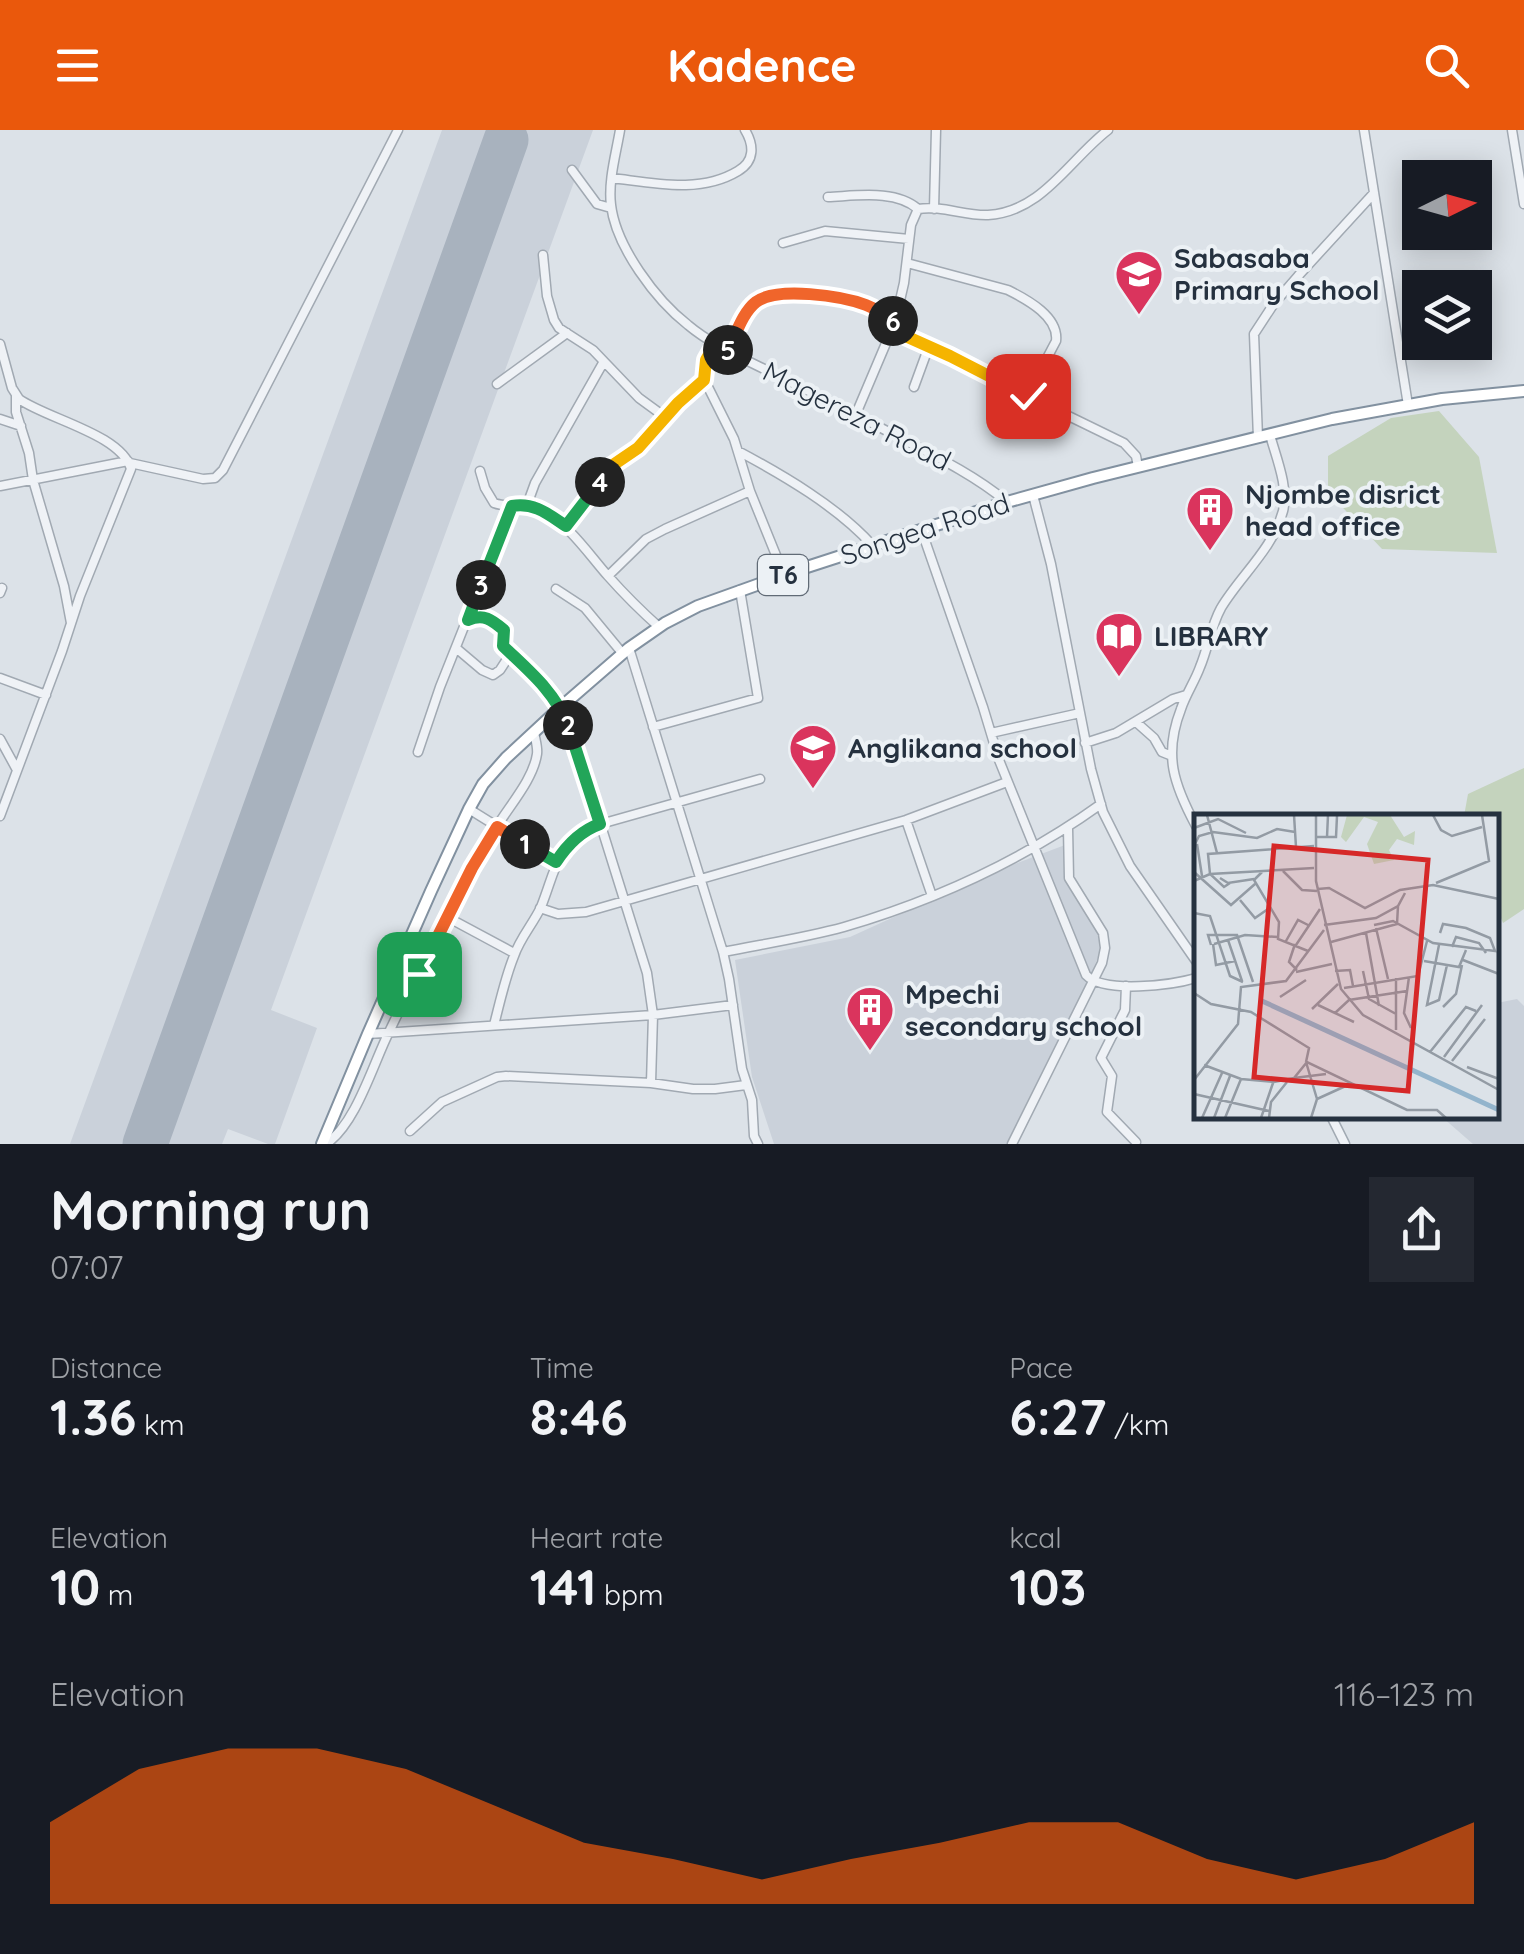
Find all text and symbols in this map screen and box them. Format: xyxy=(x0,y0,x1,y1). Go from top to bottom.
text: Kadence xyxy=(667,37,857,93)
icon: menu xyxy=(50,38,105,93)
icon: search xyxy=(1419,38,1474,93)
north arrow xyxy=(1402,160,1492,250)
map controls xyxy=(1402,160,1492,360)
place label: Sabasaba Primary School xyxy=(1174,240,1380,307)
school or university icon: Sabasaba Primary School xyxy=(1113,248,1165,316)
button: layers xyxy=(1402,270,1492,360)
pin: 6 xyxy=(868,296,918,346)
text: 6 xyxy=(885,303,901,338)
pin: 5 xyxy=(703,325,753,375)
text: 5 xyxy=(720,332,736,367)
street label: Magereza Road xyxy=(757,353,957,478)
pin xyxy=(986,354,1071,439)
icon: check xyxy=(1001,369,1056,424)
pin: 4 xyxy=(575,457,625,507)
text: 4 xyxy=(592,464,608,499)
place label: Njombe disrict head office xyxy=(1245,476,1441,543)
building icon: Njombe disrict head office xyxy=(1184,484,1236,552)
street label: Songea Road xyxy=(836,485,1014,572)
road number: T6 xyxy=(758,555,808,595)
pin: 3 xyxy=(456,560,506,610)
text: 3 xyxy=(473,567,489,602)
library icon: LIBRARY xyxy=(1093,610,1145,678)
place label: LIBRARY xyxy=(1154,618,1269,653)
pin: 2 xyxy=(543,700,593,750)
text: 2 xyxy=(560,707,576,742)
school or university icon: Anglikana school xyxy=(787,722,839,790)
place label: Anglikana school xyxy=(848,730,1077,765)
inset map xyxy=(1194,814,1499,1119)
pin: 1 xyxy=(500,819,550,869)
text: 1 xyxy=(520,826,530,861)
pin xyxy=(377,932,462,1017)
icon: arrive xyxy=(392,947,447,1002)
place label: Mpechi secondary school xyxy=(905,976,1142,1043)
building icon: Mpechi secondary school xyxy=(844,984,896,1052)
text: Morning run xyxy=(50,1175,371,1244)
button: share xyxy=(1369,1177,1474,1282)
text: 07:07 xyxy=(50,1247,123,1287)
text: Distance xyxy=(50,1350,162,1385)
text: Time xyxy=(530,1350,594,1385)
text: Pace xyxy=(1009,1350,1073,1385)
text: 1.36 xyxy=(50,1385,136,1448)
text: 8:46 xyxy=(530,1385,628,1448)
text: 6:27 xyxy=(1009,1385,1107,1448)
text: km xyxy=(136,1407,185,1442)
text: /km xyxy=(1107,1407,1169,1442)
text: Elevation xyxy=(50,1520,168,1555)
text: Heart rate xyxy=(530,1520,663,1555)
text: kcal xyxy=(1009,1520,1062,1555)
text: 10 xyxy=(50,1555,100,1618)
text: 141 xyxy=(530,1555,596,1618)
text: 103 xyxy=(1009,1555,1086,1618)
text: m xyxy=(100,1577,133,1612)
text: bpm xyxy=(596,1577,664,1612)
text: Elevation xyxy=(50,1674,185,1714)
text: 116–123 m xyxy=(1334,1674,1474,1714)

